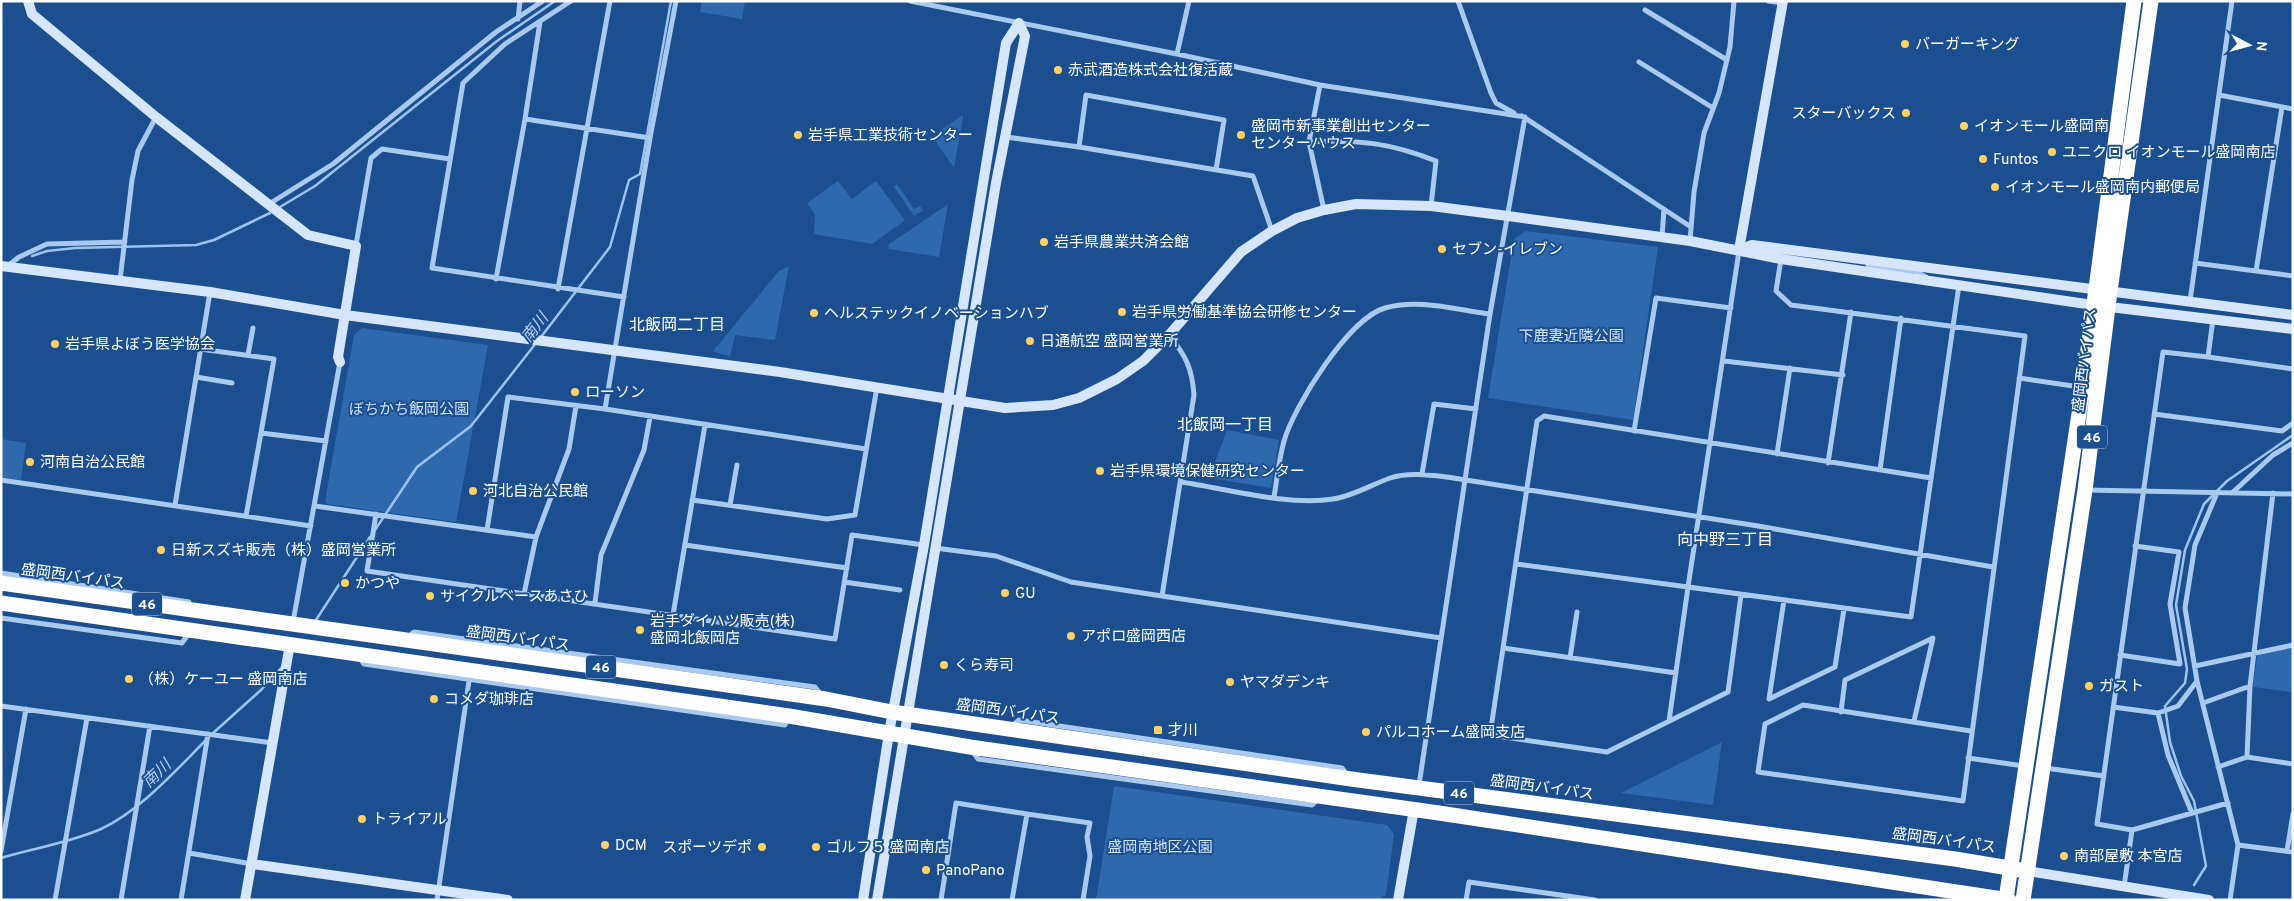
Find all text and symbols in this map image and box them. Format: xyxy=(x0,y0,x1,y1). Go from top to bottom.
north arrow xyxy=(2224,20,2274,70)
place label: バーガーキング xyxy=(1915,36,2020,55)
marker: バーガーキング xyxy=(1899,38,1911,50)
text: N xyxy=(2251,40,2269,52)
place label: 赤武酒造株式会社復活蔵 xyxy=(1068,62,1233,81)
marker: 赤武酒造株式会社復活蔵 xyxy=(1052,64,1064,76)
place label: スターバックス xyxy=(1792,105,1896,124)
marker: スターバックス xyxy=(1900,107,1912,119)
place label: 盛岡市新事業創出センター センターハウス xyxy=(1251,117,1431,154)
place label: イオンモール盛岡南 xyxy=(1974,117,2109,137)
marker: イオンモール盛岡南 xyxy=(1958,120,1970,132)
place label: 岩手県工業技術センター xyxy=(808,126,973,146)
marker: 岩手県工業技術センター xyxy=(792,129,804,141)
marker: 盛岡市新事業創出センター センターハウス xyxy=(1235,129,1247,141)
place label: ユニクロ イオンモール盛岡南店 xyxy=(2062,143,2276,163)
marker: ユニクロ イオンモール盛岡南店 xyxy=(2046,146,2058,158)
place label: Funtos xyxy=(1993,151,2038,170)
marker: Funtos xyxy=(1977,153,1989,165)
place label: イオンモール盛岡南内郵便局 xyxy=(2005,178,2200,198)
marker: イオンモール盛岡南内郵便局 xyxy=(1989,181,2001,193)
place label: 岩手県農業共済会館 xyxy=(1054,234,1189,253)
marker: 岩手県農業共済会館 xyxy=(1038,236,1050,248)
place label: セブン-イレブン xyxy=(1452,241,1563,260)
marker: セブン-イレブン xyxy=(1436,243,1448,255)
place label: 岩手県労働基準協会研修センター xyxy=(1132,303,1357,323)
place label: ヘルステックイノベーションハブ xyxy=(824,305,1049,324)
marker: 岩手県労働基準協会研修センター xyxy=(1116,306,1128,318)
marker: ヘルステックイノベーションハブ xyxy=(808,307,820,319)
street label: 盛岡西バイパス xyxy=(2069,307,2101,413)
water label: 南川 xyxy=(518,308,555,347)
district label: 北飯岡二丁目 xyxy=(629,316,725,336)
park label: 下鹿妻近隣公園 xyxy=(1518,328,1624,347)
place label: 日通航空 盛岡営業所 xyxy=(1040,332,1179,352)
place label: 岩手県よぼう医学協会 xyxy=(65,335,215,355)
marker: 日通航空 盛岡営業所 xyxy=(1024,335,1036,347)
marker: 岩手県よぼう医学協会 xyxy=(49,338,61,350)
place label: ローソン xyxy=(585,384,645,403)
marker: ローソン xyxy=(569,386,581,398)
park label: ぼちかち飯岡公園 xyxy=(349,401,469,420)
district label: 北飯岡一丁目 xyxy=(1177,416,1273,436)
road number: 46 xyxy=(2077,426,2107,448)
place label: 河南自治公民館 xyxy=(40,454,145,473)
marker: 河南自治公民館 xyxy=(24,456,36,468)
place label: 岩手県環境保健研究センター xyxy=(1110,463,1305,482)
marker: 岩手県環境保健研究センター xyxy=(1094,465,1106,477)
place label: 河北自治公民館 xyxy=(483,482,588,502)
marker: 河北自治公民館 xyxy=(467,485,479,497)
district label: 向中野三丁目 xyxy=(1677,531,1773,551)
place label: 日新スズキ販売（株）盛岡営業所 xyxy=(171,541,396,561)
marker: 日新スズキ販売（株）盛岡営業所 xyxy=(155,544,167,556)
street label: 盛岡西バイパス xyxy=(20,560,126,594)
place label: かつや xyxy=(355,575,400,594)
marker: かつや xyxy=(339,577,351,589)
place label: GU xyxy=(1015,585,1036,604)
marker: GU xyxy=(999,587,1011,599)
place label: サイクルベースあさひ xyxy=(440,588,589,607)
marker: サイクルベースあさひ xyxy=(424,590,436,602)
road number: 46 xyxy=(132,592,162,616)
place label: 岩手ダイハツ販売(株) 盛岡北飯岡店 xyxy=(650,613,795,649)
street label: 盛岡西バイパス xyxy=(465,622,571,656)
marker: 岩手ダイハツ販売(株) 盛岡北飯岡店 xyxy=(634,624,646,636)
place label: アポロ盛岡西店 xyxy=(1081,627,1186,647)
marker: アポロ盛岡西店 xyxy=(1065,630,1077,642)
road number: 46 xyxy=(586,656,616,679)
place label: くら寿司 xyxy=(954,657,1014,676)
marker: くら寿司 xyxy=(938,659,950,671)
place label: （株）ケーユー 盛岡南店 xyxy=(139,670,308,690)
marker: （株）ケーユー 盛岡南店 xyxy=(123,673,135,685)
place label: ヤマダデンキ xyxy=(1240,674,1330,693)
marker: ヤマダデンキ xyxy=(1224,676,1236,688)
place label: ガスト xyxy=(2099,678,2144,697)
marker: ガスト xyxy=(2083,680,2095,692)
place label: コメダ珈琲店 xyxy=(444,691,534,710)
marker: コメダ珈琲店 xyxy=(428,693,440,705)
street label: 盛岡西バイパス xyxy=(955,695,1061,729)
place label: 才川 xyxy=(1168,721,1198,741)
place label: パルコホーム盛岡支店 xyxy=(1376,723,1525,743)
marker: 才川 xyxy=(1152,724,1164,736)
marker: パルコホーム盛岡支店 xyxy=(1360,726,1372,738)
water label: 南川 xyxy=(139,755,177,793)
street label: 盛岡西バイパス xyxy=(1489,771,1595,805)
road number: 46 xyxy=(1444,781,1474,804)
place label: トライアル xyxy=(372,811,447,830)
marker: トライアル xyxy=(356,813,368,825)
street label: 盛岡西バイパス xyxy=(1891,824,1997,858)
place label: DCM xyxy=(615,837,647,856)
place label: ゴルフ５ 盛岡南店 xyxy=(826,838,950,858)
park label: 盛岡南地区公園 xyxy=(1107,838,1213,858)
marker: DCM xyxy=(599,839,611,851)
place label: スポーツデポ xyxy=(662,839,752,858)
marker: スポーツデポ xyxy=(756,841,768,853)
marker: ゴルフ５ 盛岡南店 xyxy=(810,841,822,853)
place label: 南部屋敷 本宮店 xyxy=(2074,847,2183,867)
marker: 南部屋敷 本宮店 xyxy=(2058,850,2070,862)
place label: PanoPano xyxy=(936,862,1005,881)
marker: PanoPano xyxy=(920,864,932,876)

